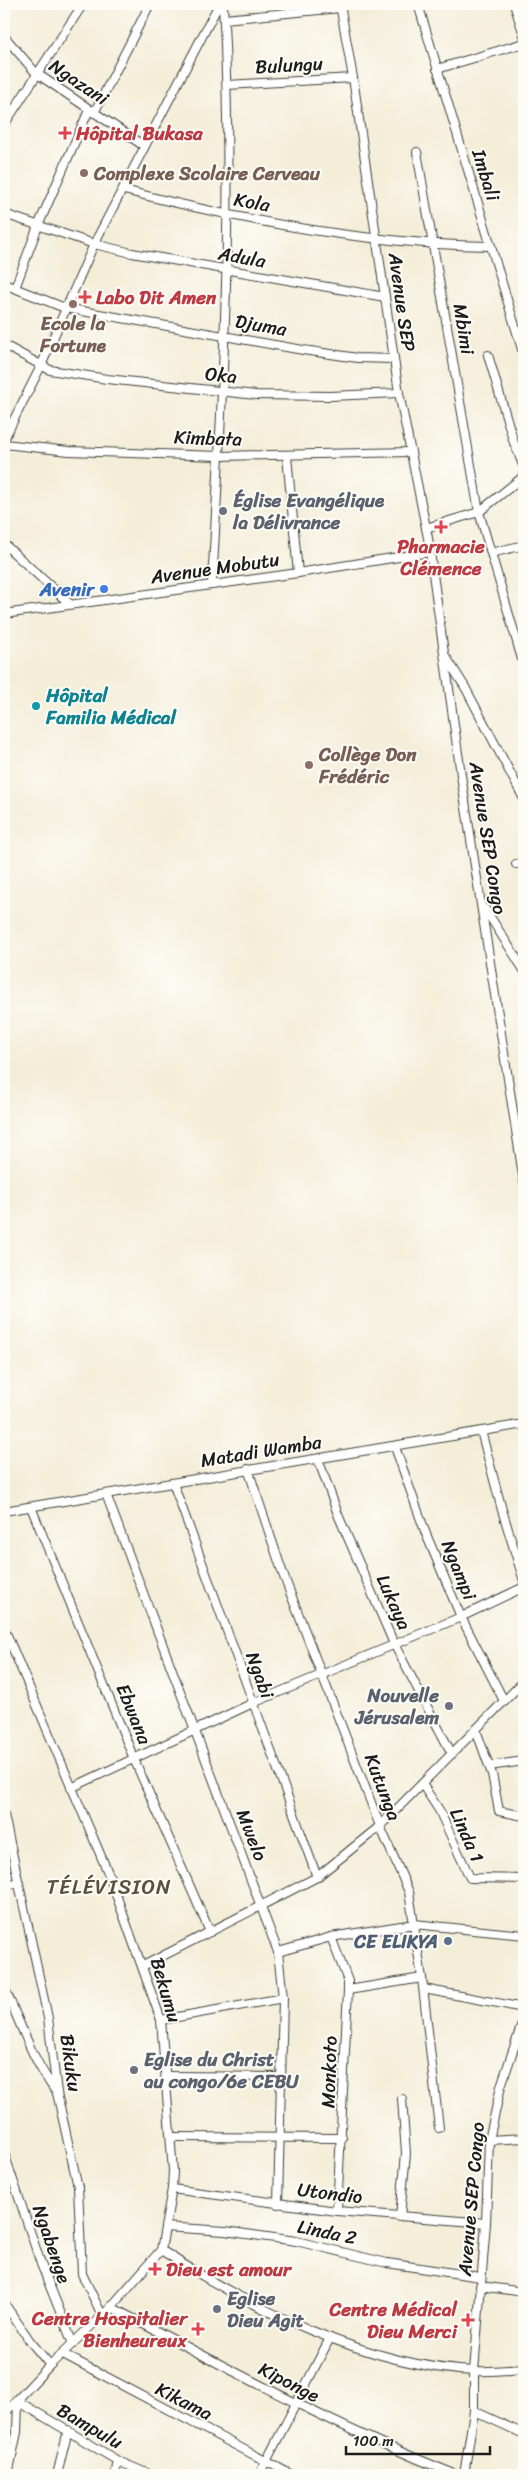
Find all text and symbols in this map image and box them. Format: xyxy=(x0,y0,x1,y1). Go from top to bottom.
street label: Bulungu xyxy=(254,47,324,83)
street label: Ngazani xyxy=(42,50,116,115)
place label: Hôpital Bukasa xyxy=(75,117,203,150)
marker: Hôpital Bukasa xyxy=(58,126,72,140)
street label: Imbali xyxy=(462,144,510,206)
place label: Complexe Scolaire Cerveau xyxy=(93,157,321,190)
marker: Complexe Scolaire Cerveau xyxy=(78,167,90,179)
street label: Kola xyxy=(231,183,273,221)
street label: Adula xyxy=(215,236,269,277)
street label: Avenue SEP xyxy=(379,250,425,353)
place label: Labo Dit Amen xyxy=(96,281,217,314)
marker: Labo Dit Amen xyxy=(78,290,92,304)
marker: Ecole la Fortune xyxy=(67,298,79,310)
street label: Mbimi xyxy=(444,301,484,358)
street label: Djuma xyxy=(233,304,290,346)
place label: Ecole la Fortune xyxy=(39,307,107,362)
street label: Oka xyxy=(203,357,239,393)
street label: Kimbata xyxy=(173,420,243,456)
place label: Église Evangélique la Délivrance xyxy=(232,484,385,539)
marker: Église Evangélique la Délivrance xyxy=(217,505,229,517)
marker: Pharmacie Clémence xyxy=(435,521,447,533)
place label: Pharmacie Clémence xyxy=(397,530,485,585)
street label: Avenue Mobutu xyxy=(148,543,281,593)
place label: Avenir xyxy=(39,573,95,606)
marker: Avenir xyxy=(98,583,110,595)
place label: Hôpital Familia Médical xyxy=(45,679,177,734)
marker: Hôpital Familia Médical xyxy=(30,700,42,712)
place label: Collège Don Frédéric xyxy=(318,738,417,793)
street label: Avenue SEP Congo xyxy=(459,758,516,917)
marker: Collège Don Frédéric xyxy=(303,759,315,771)
street label: Matadi Wamba xyxy=(198,1425,324,1477)
street label: Ngampi xyxy=(432,1535,486,1606)
street label: Lukaya xyxy=(367,1569,421,1636)
street label: Ngabi xyxy=(236,1647,284,1704)
street label: Ebwana xyxy=(107,1678,161,1750)
place label: Nouvelle Jérusalem xyxy=(354,1679,439,1734)
marker: Nouvelle Jérusalem xyxy=(443,1700,455,1712)
street label: Kutunga xyxy=(355,1749,411,1826)
street label: Linda 1 xyxy=(440,1802,494,1868)
street label: Mwelo xyxy=(227,1804,277,1866)
district label: TÉLÉVISION xyxy=(46,1868,172,1906)
place label: CE ELIKYA xyxy=(353,1925,438,1958)
marker: CE ELIKYA xyxy=(442,1935,454,1947)
street label: Bekumu xyxy=(141,1953,191,2027)
street label: Bikuku xyxy=(51,2032,91,2094)
street label: Monkoto xyxy=(311,2035,347,2109)
place label: Eglise du Christ au congo/6e CEBU xyxy=(143,2043,300,2098)
marker: Eglise du Christ au congo/6e CEBU xyxy=(128,2064,140,2076)
street label: Avenue SEP Congo xyxy=(448,2120,494,2278)
street label: Utondio xyxy=(296,2173,364,2213)
street label: Ngabenge xyxy=(23,2200,81,2288)
street label: Linda 2 xyxy=(294,2210,360,2254)
place label: Dieu est amour xyxy=(166,2253,293,2286)
marker: Dieu est amour xyxy=(148,2262,162,2276)
place label: Eglise Dieu Agit xyxy=(227,2282,305,2337)
place label: Centre Médical Dieu Merci xyxy=(328,2293,459,2348)
place label: Centre Hospitalier Bienheureux xyxy=(31,2302,189,2357)
marker: Eglise Dieu Agit xyxy=(211,2303,223,2315)
marker: Centre Médical Dieu Merci xyxy=(461,2313,475,2327)
marker: Centre Hospitalier Bienheureux xyxy=(191,2322,205,2336)
street label: Kiponge xyxy=(252,2352,326,2412)
street label: Kikama xyxy=(150,2373,219,2430)
street label: Bampulu xyxy=(51,2394,129,2458)
scale bar xyxy=(346,2424,489,2456)
text: 100 m xyxy=(353,2428,394,2454)

